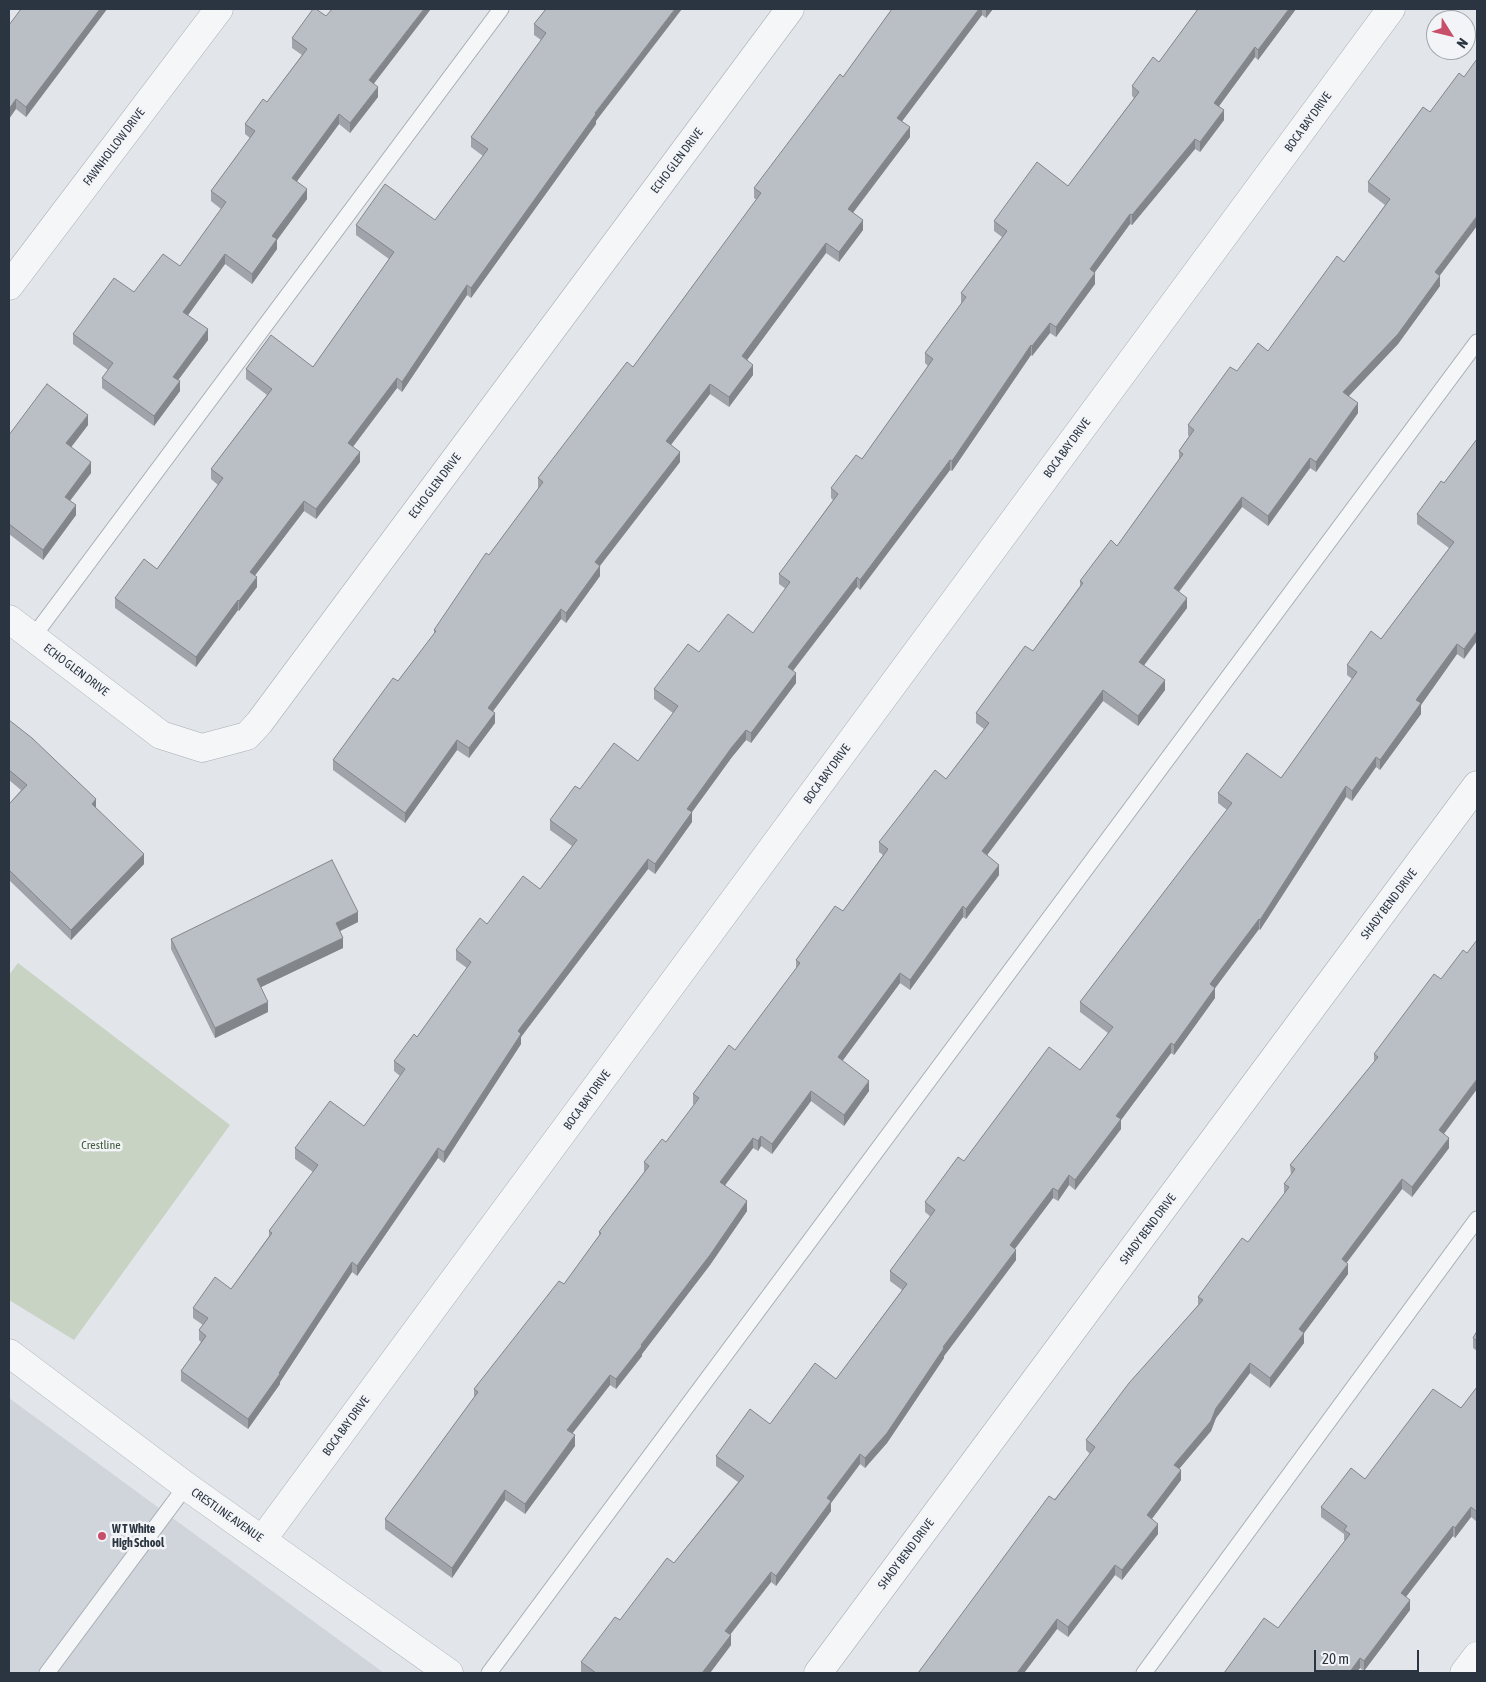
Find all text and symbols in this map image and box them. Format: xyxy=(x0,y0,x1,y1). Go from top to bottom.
north arrow xyxy=(1426,10,1476,60)
text: N xyxy=(1453,35,1471,51)
street label: BOCA BAY DRIVE xyxy=(1282,89,1334,155)
street label: FAWNHOLLOW DRIVE xyxy=(80,106,148,188)
street label: ECHO GLEN DRIVE xyxy=(648,126,706,196)
street label: BOCA BAY DRIVE xyxy=(1041,415,1093,481)
street label: ECHO GLEN DRIVE xyxy=(406,451,464,521)
street label: ECHO GLEN DRIVE xyxy=(41,641,111,699)
street label: BOCA BAY DRIVE xyxy=(801,741,853,807)
street label: SHADY BEND DRIVE xyxy=(1358,866,1420,942)
street label: BOCA BAY DRIVE xyxy=(561,1067,613,1133)
park label: Crestline xyxy=(81,1138,121,1152)
street label: SHADY BEND DRIVE xyxy=(1117,1191,1179,1267)
street label: BOCA BAY DRIVE xyxy=(320,1393,372,1459)
street label: CRESTLINE AVENUE xyxy=(188,1485,266,1545)
street label: SHADY BEND DRIVE xyxy=(875,1516,937,1592)
place label: W T White High School xyxy=(112,1522,164,1550)
marker: W T White High School xyxy=(96,1530,108,1542)
scale bar xyxy=(1316,1640,1421,1672)
text: 20 m xyxy=(1322,1650,1349,1667)

